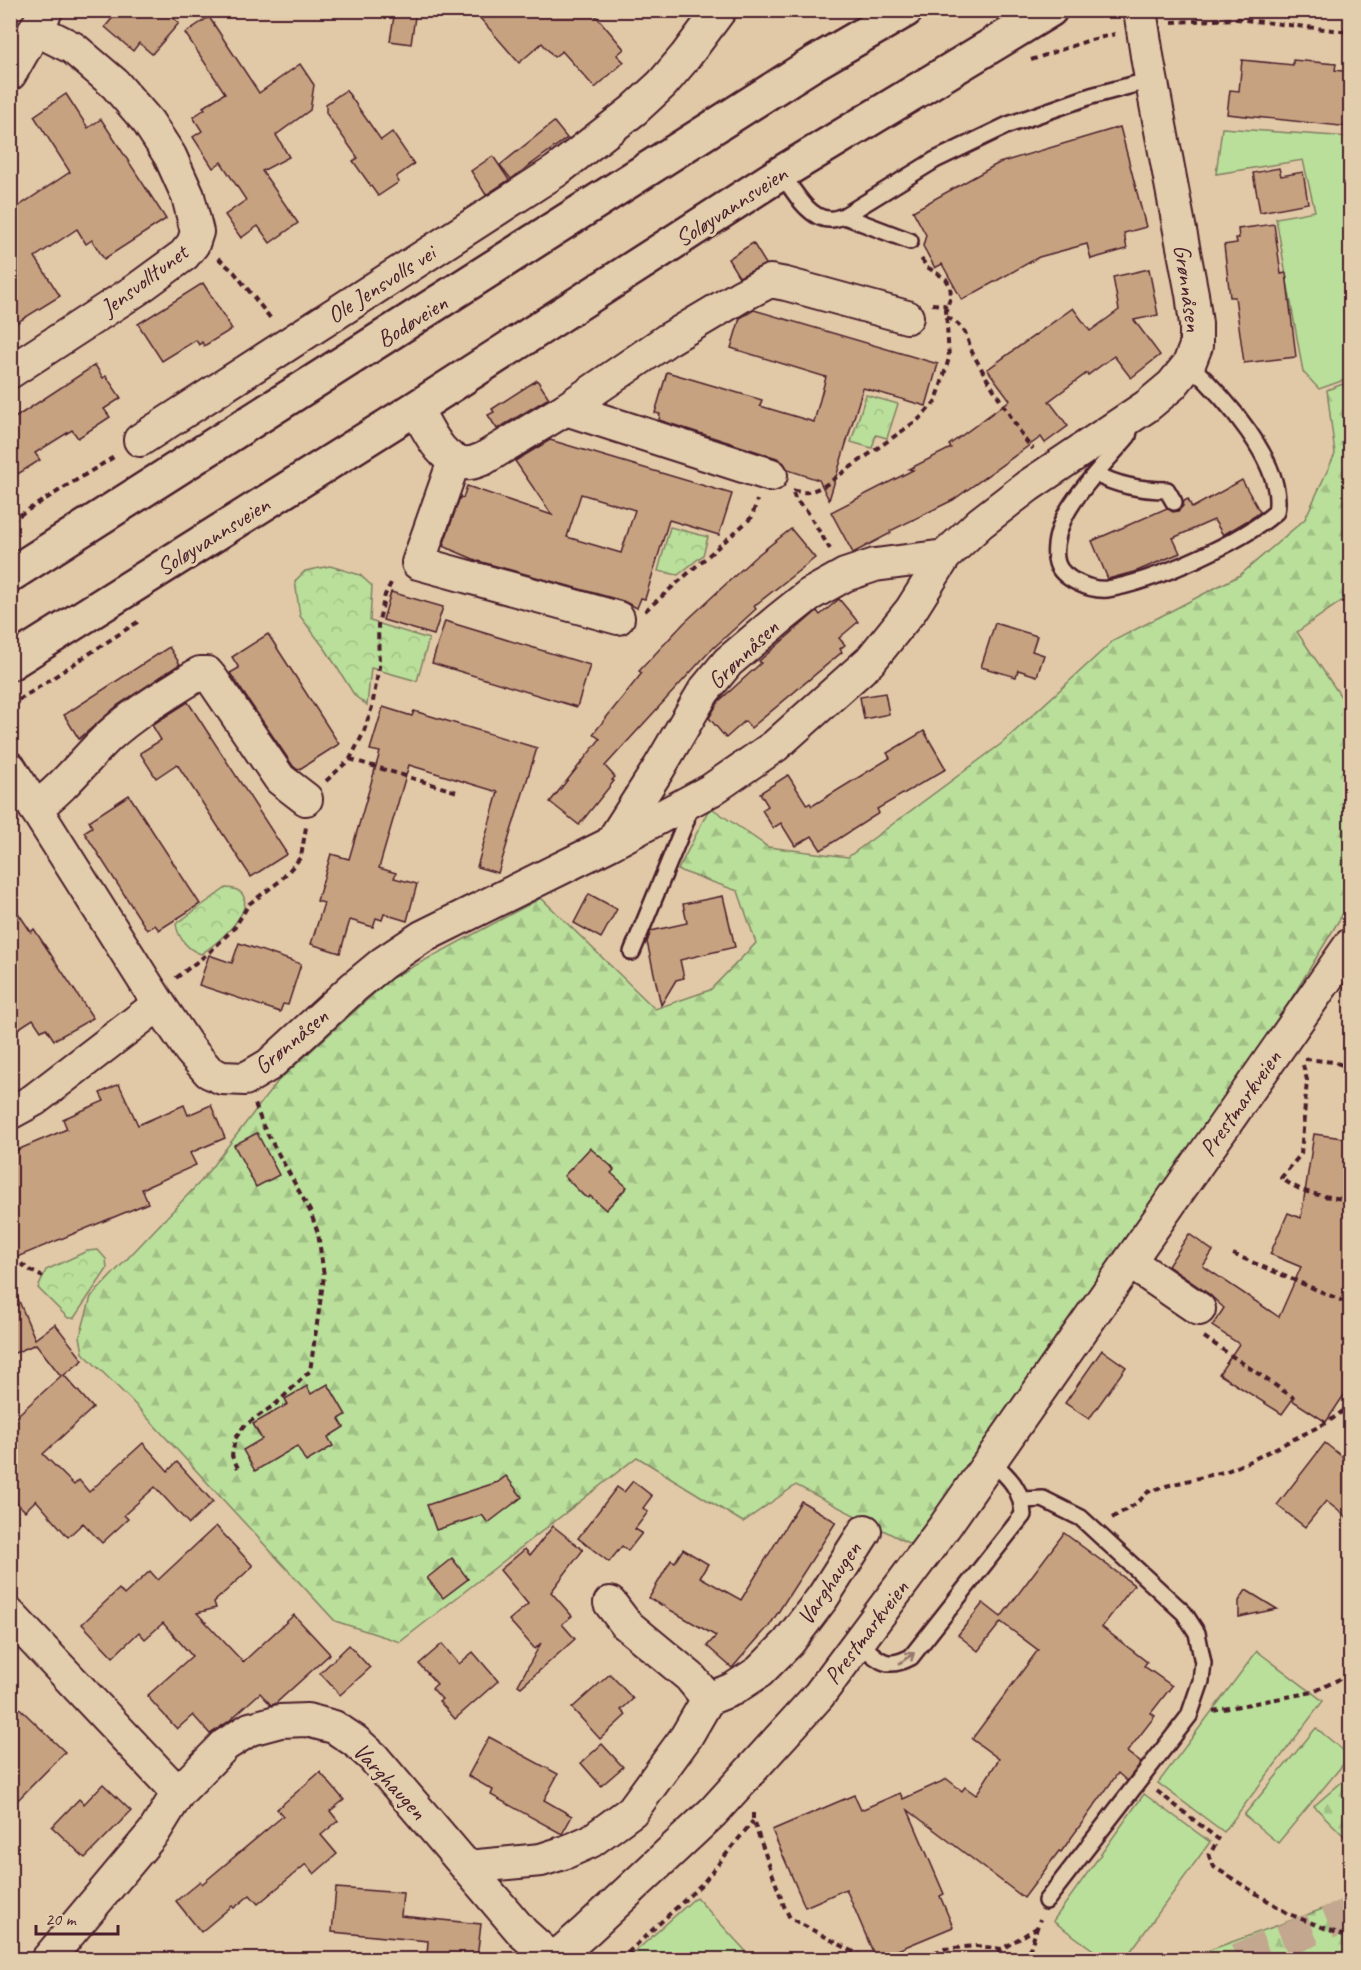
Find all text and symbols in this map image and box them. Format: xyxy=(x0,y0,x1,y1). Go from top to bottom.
street label: Soløyvannsveien xyxy=(669,158,794,253)
street label: Jensvolltunet xyxy=(94,236,195,323)
street label: Ole Jensvolls vei xyxy=(321,237,443,330)
street label: Grønnåsen xyxy=(1167,243,1209,334)
street label: Bodøveien xyxy=(371,288,453,354)
street label: Soløyvannsveien xyxy=(151,489,276,583)
street label: Grønnåsen xyxy=(701,613,785,695)
street label: Grønnåsen xyxy=(248,1001,334,1081)
street label: Prestmarkveien xyxy=(1192,1044,1288,1162)
street label: Varghaugen xyxy=(790,1535,868,1631)
street label: Prestmarkveien xyxy=(817,1574,915,1690)
one-way arrow xyxy=(899,1651,916,1664)
street label: Varghaugen xyxy=(347,1736,433,1826)
scale bar xyxy=(36,1898,118,1936)
text: 20 m xyxy=(45,1908,78,1930)

